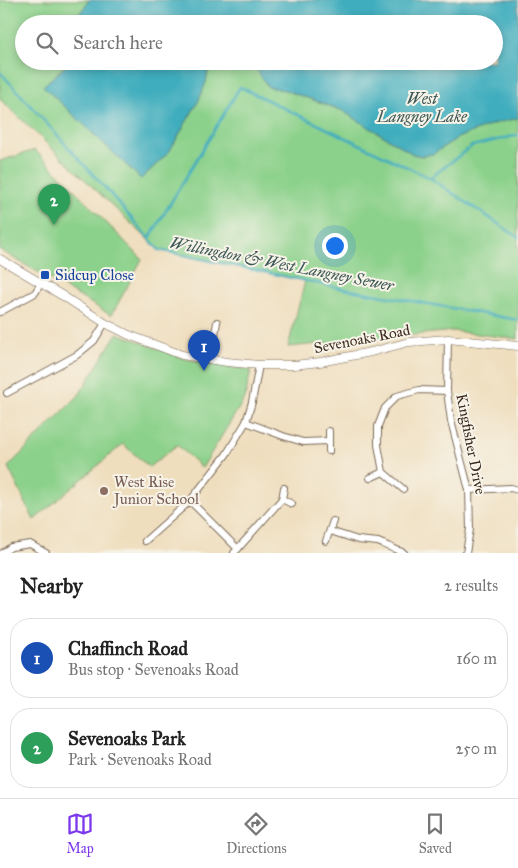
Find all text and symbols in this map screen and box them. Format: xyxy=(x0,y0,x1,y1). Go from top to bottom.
search box xyxy=(15,15,503,70)
icon: search xyxy=(33,29,61,57)
text: Search here xyxy=(73,31,163,54)
water label: West Langney Lake xyxy=(376,89,468,126)
pin: 2 xyxy=(38,184,70,225)
water label: Willingdon & West Langney Sewer xyxy=(169,233,397,295)
your location xyxy=(322,233,348,259)
place label: Sidcup Close xyxy=(55,266,134,284)
marker: Sidcup Close xyxy=(39,269,51,281)
street label: Sevenoaks Road xyxy=(312,321,412,357)
pin: 1 xyxy=(188,330,220,371)
street label: Kingfisher Drive xyxy=(452,392,490,496)
place label: West Rise Junior School xyxy=(112,473,200,509)
marker: West Rise Junior School xyxy=(98,485,110,497)
text: Nearby xyxy=(20,573,83,599)
text: 2 results xyxy=(444,576,498,595)
text: Chaffinch Road xyxy=(68,637,188,660)
text: 1 xyxy=(34,649,40,668)
text: 160 m xyxy=(456,649,497,668)
text: Bus stop · Sevenoaks Road xyxy=(68,660,239,679)
text: Sevenoaks Park xyxy=(68,727,186,750)
text: 2 xyxy=(33,739,41,758)
text: 250 m xyxy=(456,739,497,758)
text: Park · Sevenoaks Road xyxy=(68,750,212,769)
tab: Map xyxy=(66,810,94,857)
tab: Directions xyxy=(226,810,287,857)
tab: Saved xyxy=(419,810,452,857)

